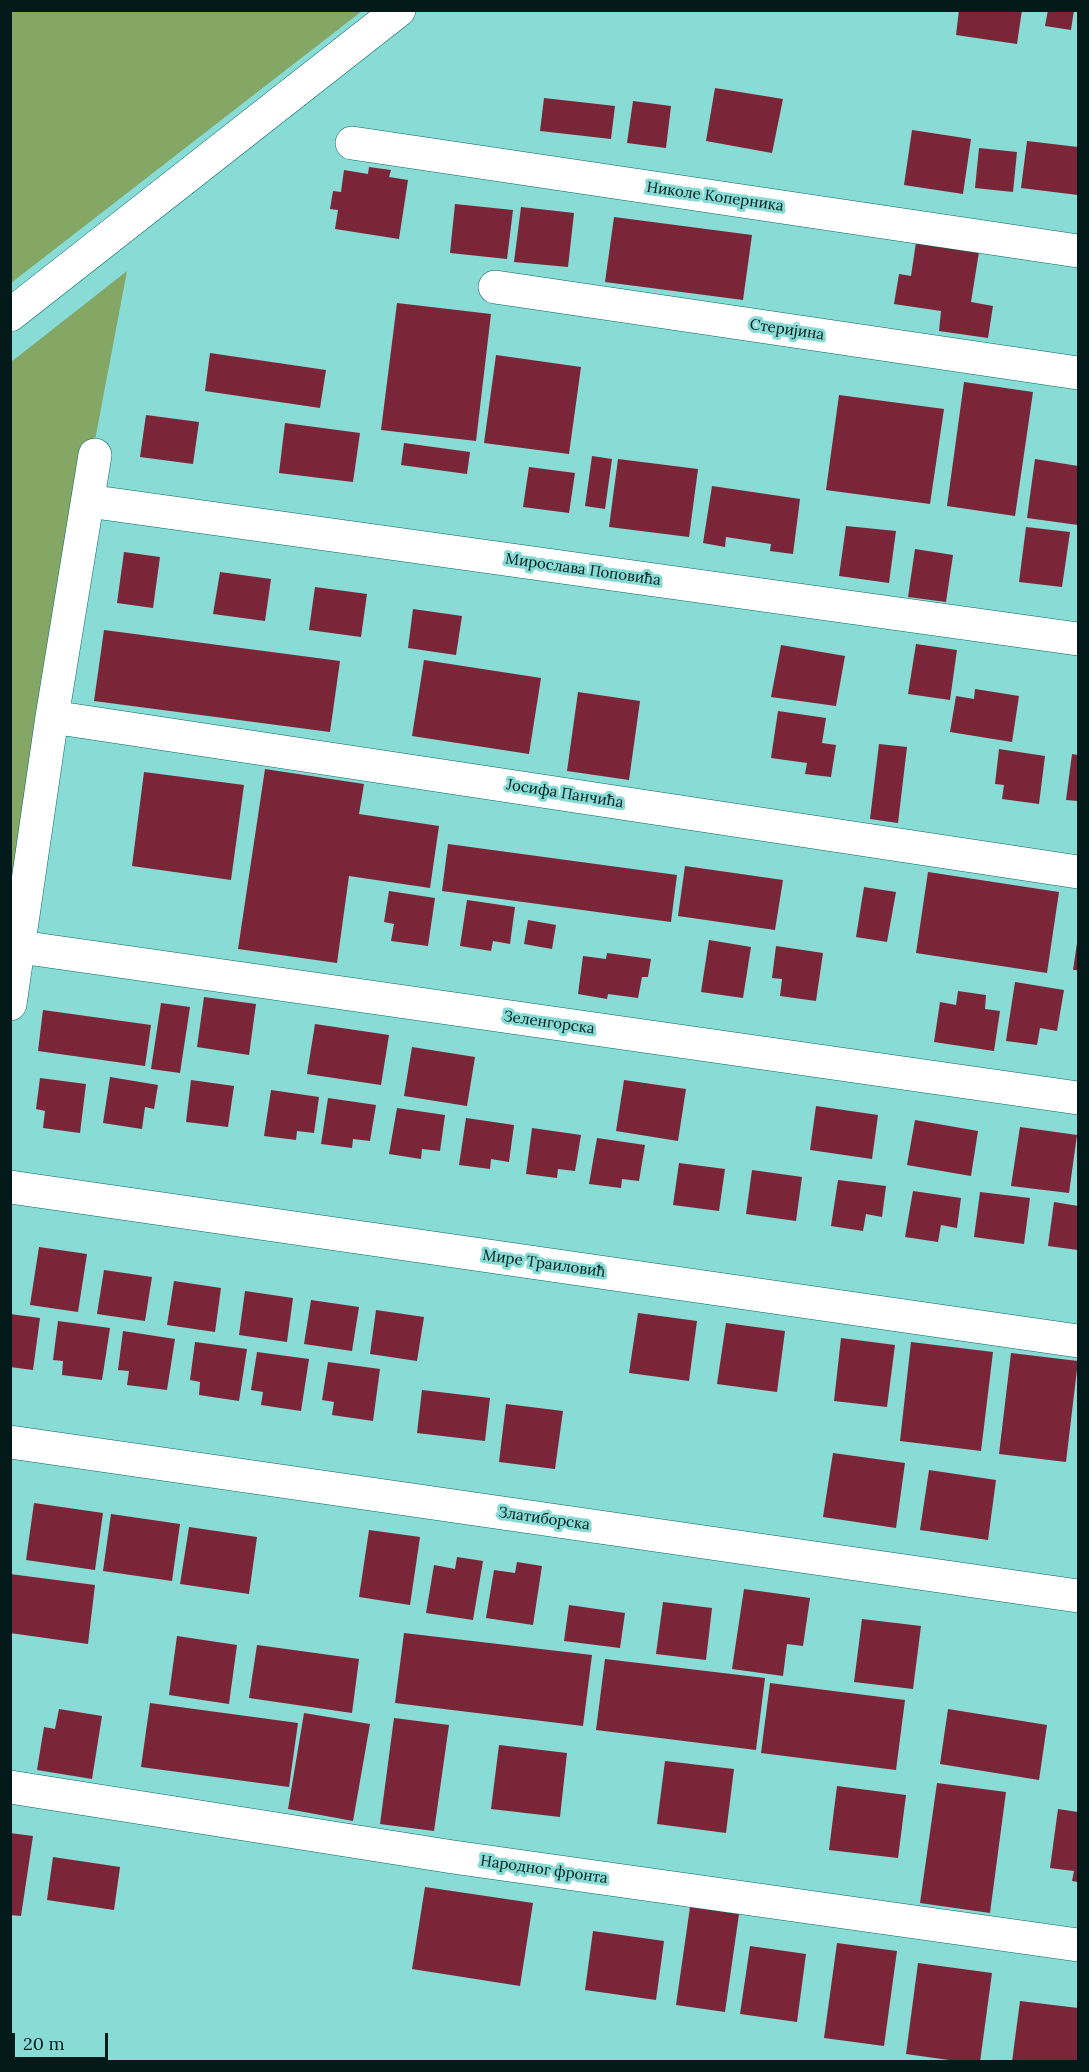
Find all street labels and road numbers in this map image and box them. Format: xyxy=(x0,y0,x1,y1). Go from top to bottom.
street label: Николе Коперника xyxy=(645,178,785,216)
street label: Стеријина xyxy=(749,316,825,344)
street label: Мирослава Поповића xyxy=(504,550,662,590)
street label: Јосифа Панчића xyxy=(505,776,625,812)
street label: Зеленгорска xyxy=(502,1008,596,1038)
street label: Мире Траиловић xyxy=(481,1246,607,1282)
street label: Златиборска xyxy=(497,1504,591,1534)
street label: Народног фронта xyxy=(479,1852,609,1888)

